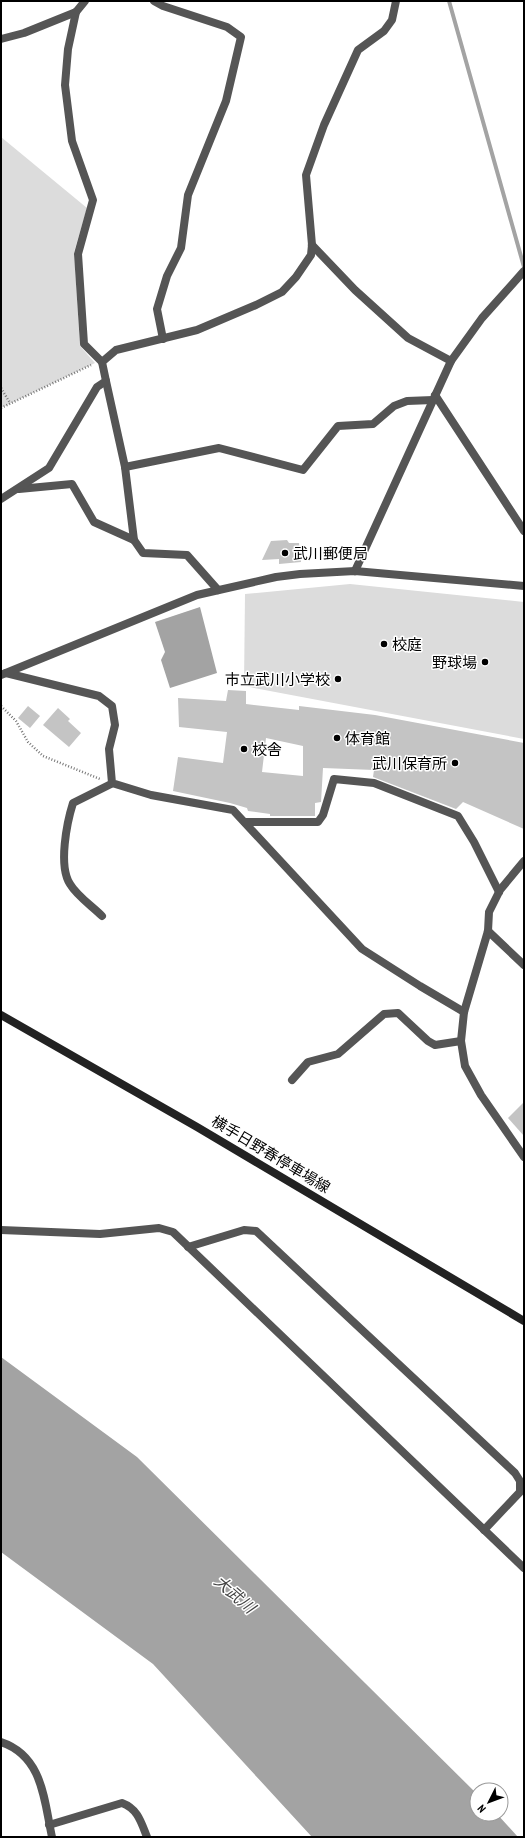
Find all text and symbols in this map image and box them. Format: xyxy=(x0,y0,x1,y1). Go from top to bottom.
place label: 武川郵便局 xyxy=(293,544,368,563)
marker: 武川郵便局 xyxy=(280,548,290,558)
place label: 校庭 xyxy=(392,635,422,654)
marker: 校庭 xyxy=(379,639,389,649)
place label: 野球場 xyxy=(432,653,477,672)
marker: 野球場 xyxy=(480,657,490,667)
place label: 市立武川小学校 xyxy=(225,670,330,689)
marker: 市立武川小学校 xyxy=(333,674,343,684)
place label: 体育館 xyxy=(345,729,390,748)
marker: 体育館 xyxy=(332,733,342,743)
place label: 校舎 xyxy=(252,740,282,759)
marker: 校舎 xyxy=(239,744,249,754)
place label: 武川保育所 xyxy=(372,754,447,773)
marker: 武川保育所 xyxy=(450,758,460,768)
street label: 横手日野春停車場線 xyxy=(208,1111,334,1197)
water label: 大武川 xyxy=(210,1571,261,1619)
north arrow xyxy=(469,1782,509,1822)
text: N xyxy=(474,1802,489,1816)

